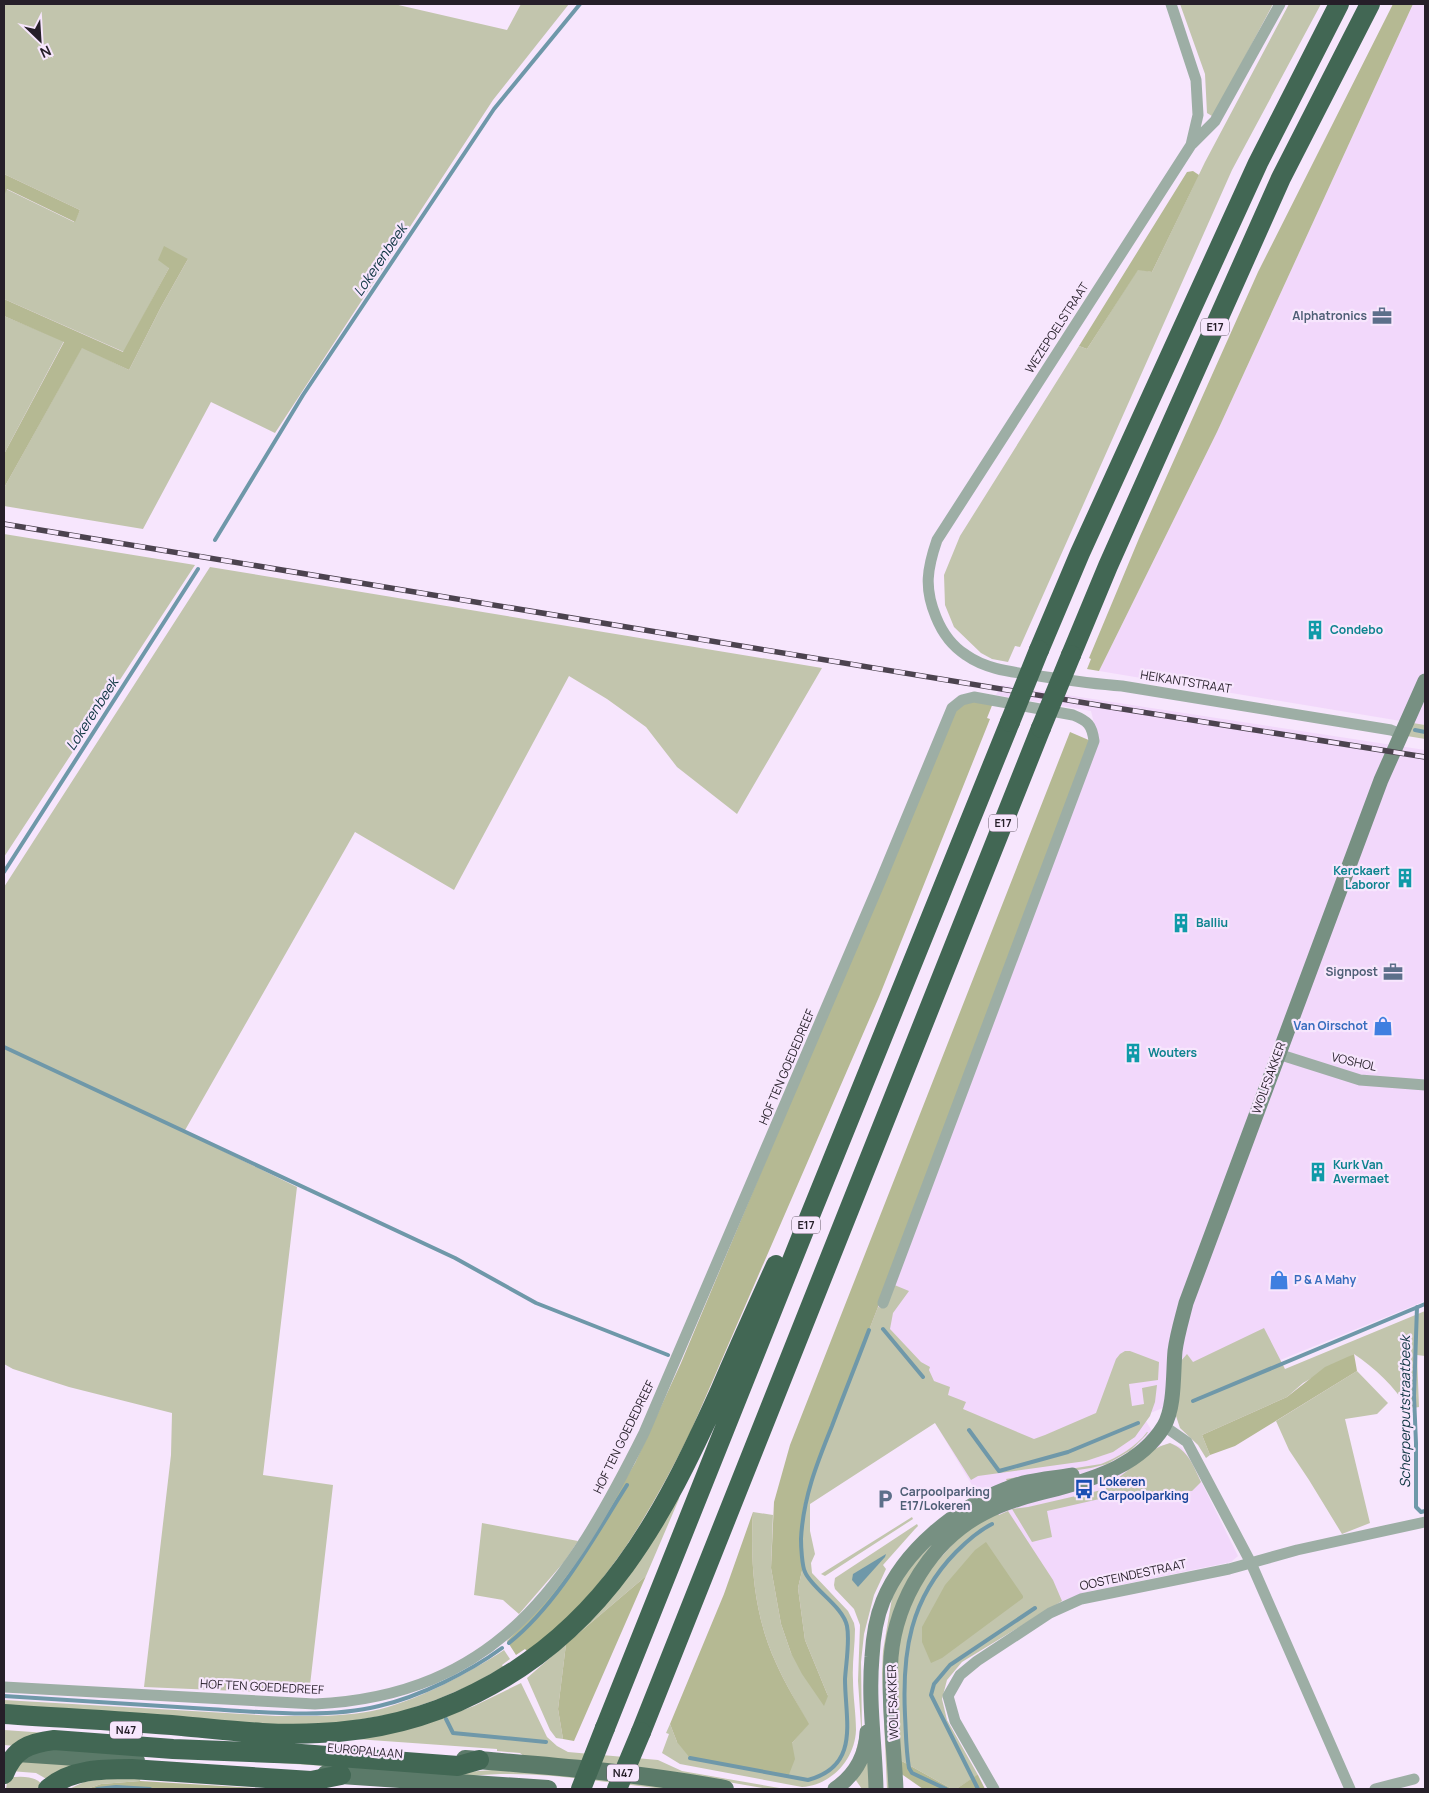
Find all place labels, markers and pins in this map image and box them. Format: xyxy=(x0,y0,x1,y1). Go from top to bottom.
office icon: Alphatronics xyxy=(1371,305,1393,327)
place label: Alphatronics xyxy=(1292,307,1367,324)
building icon: Condebo xyxy=(1304,619,1326,641)
place label: Condebo xyxy=(1330,621,1383,638)
place label: Kerckaert Laboror xyxy=(1333,862,1390,893)
building icon: Kerckaert Laboror xyxy=(1394,867,1416,889)
building icon: Balliu xyxy=(1170,912,1192,934)
place label: Balliu xyxy=(1196,914,1228,931)
office icon: Signpost xyxy=(1382,961,1404,983)
place label: Signpost xyxy=(1325,963,1378,980)
shop icon: Van Oirschot xyxy=(1372,1015,1394,1037)
place label: Van Oirschot xyxy=(1294,1017,1368,1034)
building icon: Wouters xyxy=(1122,1042,1144,1064)
place label: Wouters xyxy=(1148,1044,1198,1061)
place label: Kurk Van Avermaet xyxy=(1333,1156,1389,1187)
building icon: Kurk Van Avermaet xyxy=(1307,1161,1329,1183)
shop icon: P & A Mahy xyxy=(1268,1269,1290,1291)
place label: P & A Mahy xyxy=(1294,1271,1357,1288)
place label: Lokeren Carpoolparking xyxy=(1099,1473,1189,1504)
bus stop icon: Lokeren Carpoolparking xyxy=(1073,1478,1095,1500)
place label: Carpoolparking E17/Lokeren xyxy=(900,1483,990,1514)
parking icon: Carpoolparking E17/Lokeren xyxy=(874,1488,896,1510)

